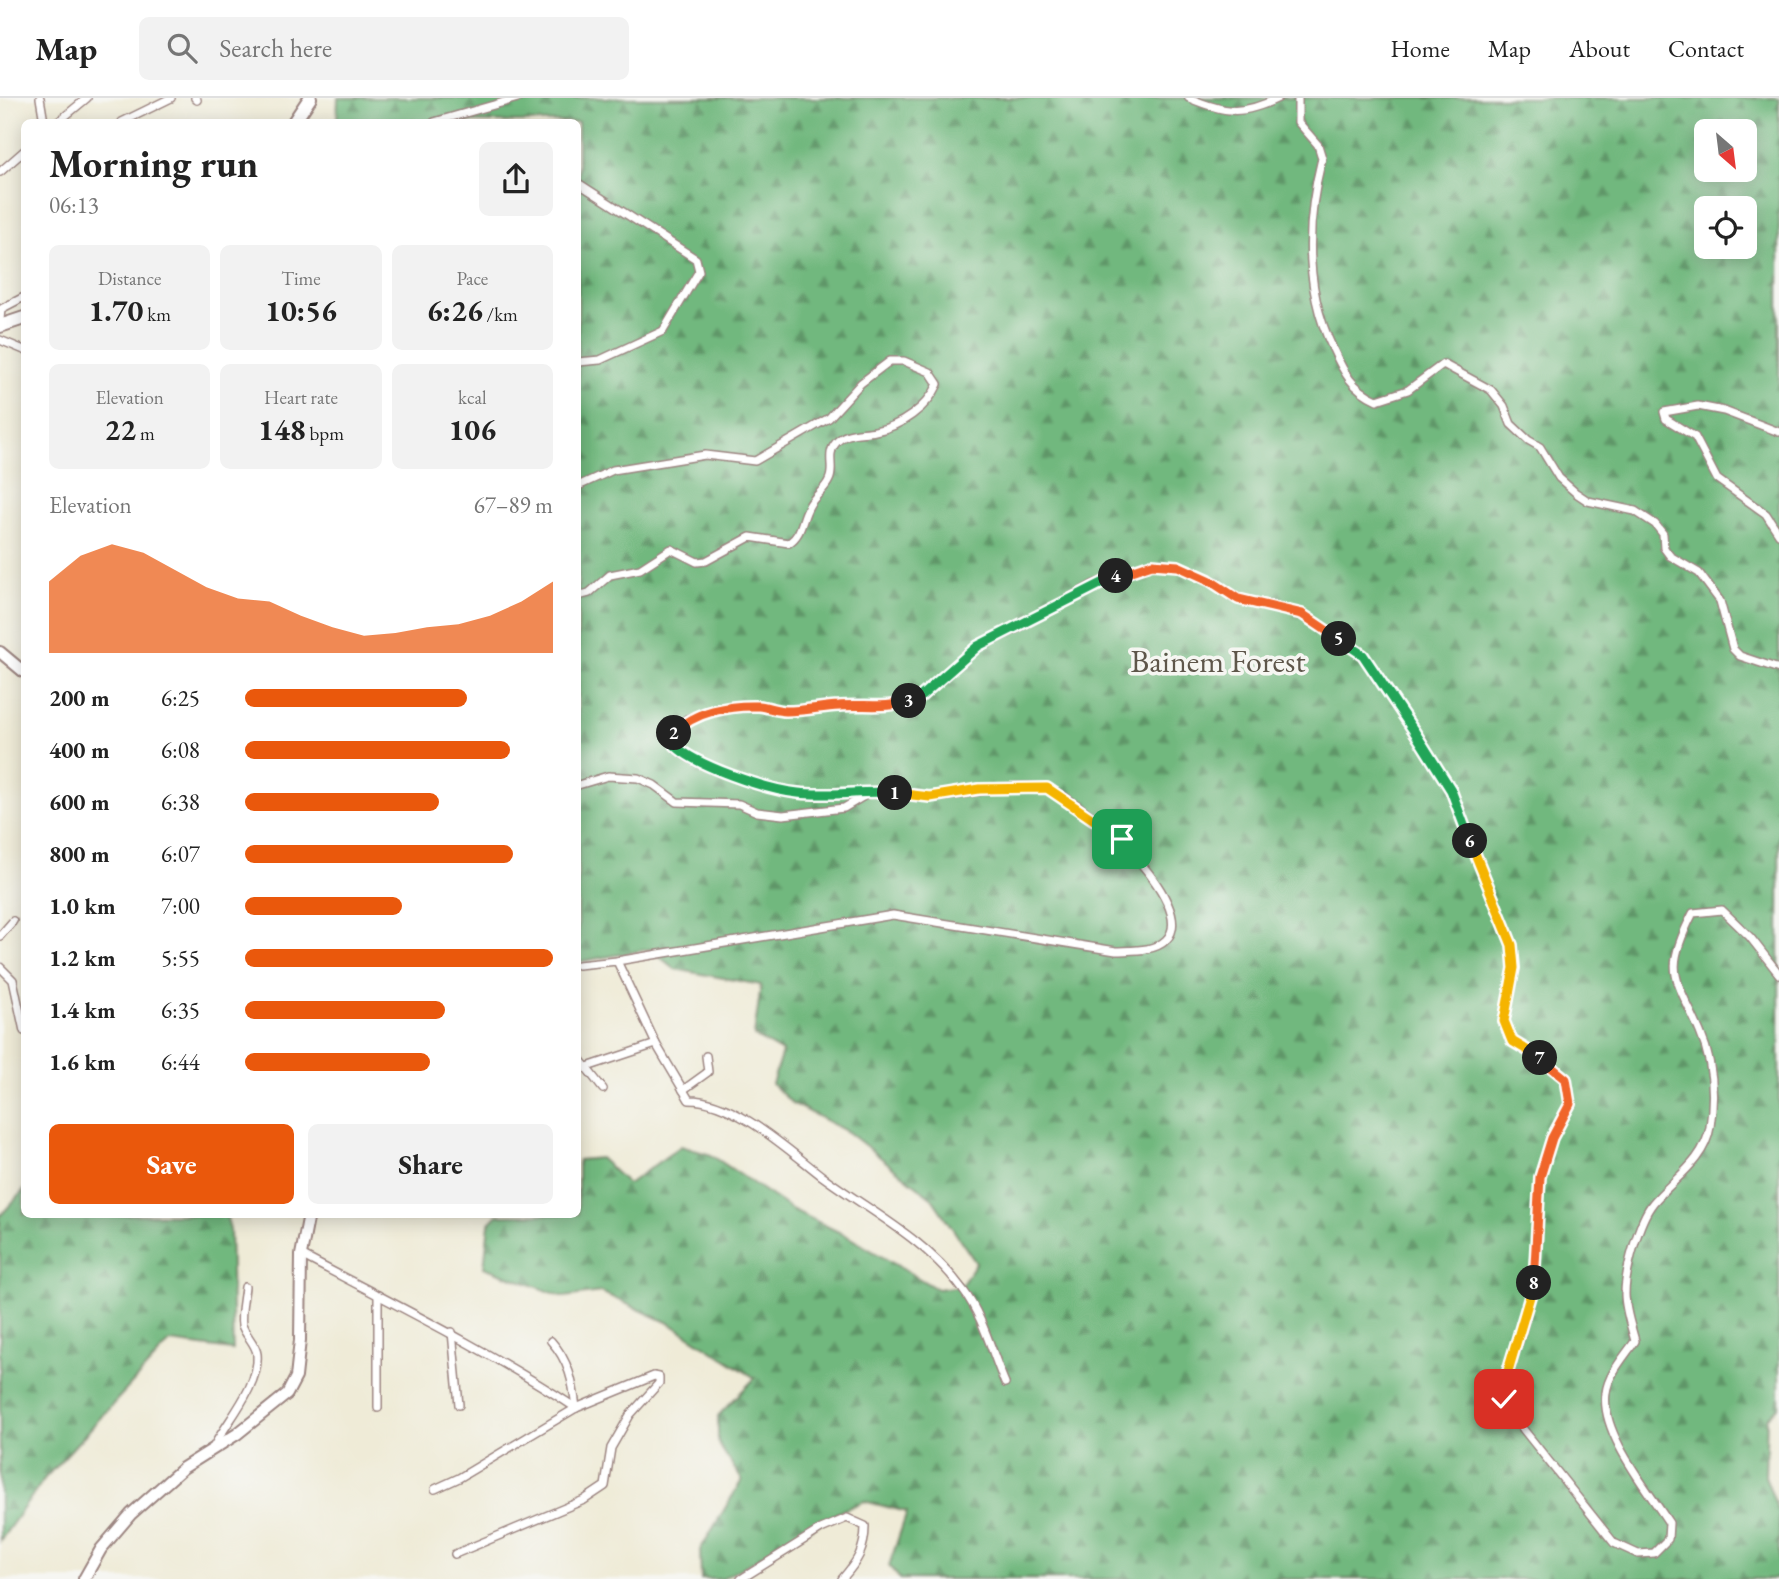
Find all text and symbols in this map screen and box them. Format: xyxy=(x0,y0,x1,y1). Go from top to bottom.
search box xyxy=(139,17,629,80)
text: Map xyxy=(35,27,97,70)
icon: search xyxy=(163,29,201,67)
text: Search here xyxy=(219,31,332,65)
text: Home xyxy=(1390,33,1450,64)
text: Map xyxy=(1488,33,1531,64)
text: About xyxy=(1569,33,1630,64)
text: Contact xyxy=(1668,33,1744,64)
north arrow xyxy=(1694,119,1757,182)
map controls xyxy=(1694,119,1757,259)
text: Morning run xyxy=(49,139,258,188)
button: share xyxy=(479,142,553,216)
text: 06:13 xyxy=(49,190,99,220)
button: locate xyxy=(1694,196,1757,259)
text: Distance xyxy=(98,266,161,291)
text: Time xyxy=(281,266,321,291)
text: Pace xyxy=(456,266,488,291)
text: 1.70 xyxy=(88,291,143,330)
text: 10:56 xyxy=(265,291,337,330)
text: 6:26 xyxy=(427,291,483,330)
text: km xyxy=(143,302,171,327)
text: /km xyxy=(483,302,518,327)
text: Elevation xyxy=(95,385,164,410)
text: Heart rate xyxy=(264,385,338,410)
text: kcal xyxy=(458,385,487,410)
text: 22 xyxy=(104,410,136,449)
text: 148 xyxy=(258,410,306,449)
text: 106 xyxy=(449,410,496,449)
text: m xyxy=(136,421,155,446)
text: bpm xyxy=(306,421,344,446)
text: Elevation xyxy=(49,490,132,520)
text: 67–89 m xyxy=(474,490,553,520)
pin: 4 xyxy=(1098,559,1134,594)
text: 4 xyxy=(1110,563,1121,588)
pin: 5 xyxy=(1322,622,1356,656)
text: 5 xyxy=(1333,626,1344,651)
park label: Bainem Forest xyxy=(1131,640,1305,682)
text: 200 m xyxy=(49,683,110,713)
text: 6:25 xyxy=(161,683,200,713)
pin: 3 xyxy=(892,684,926,718)
text: 3 xyxy=(903,688,914,713)
pin: 2 xyxy=(656,716,692,750)
text: 2 xyxy=(668,720,679,745)
text: 400 m xyxy=(49,735,110,765)
text: 6:08 xyxy=(161,735,200,765)
pin: 1 xyxy=(878,776,912,810)
text: 1 xyxy=(889,780,900,805)
text: 600 m xyxy=(49,787,110,817)
text: 6:38 xyxy=(161,787,200,817)
pin xyxy=(1092,809,1152,869)
icon: arrive xyxy=(1103,820,1141,858)
pin: 6 xyxy=(1452,824,1488,858)
text: 6 xyxy=(1464,828,1475,853)
text: 800 m xyxy=(49,839,110,869)
text: 6:07 xyxy=(161,839,200,869)
text: 1.0 km xyxy=(49,891,116,921)
text: 7:00 xyxy=(161,891,200,921)
text: 1.2 km xyxy=(49,943,116,973)
text: 5:55 xyxy=(161,943,200,973)
text: 1.4 km xyxy=(49,995,116,1025)
text: 6:35 xyxy=(161,995,200,1025)
pin: 7 xyxy=(1522,1040,1558,1076)
text: 7 xyxy=(1534,1045,1545,1070)
text: 1.6 km xyxy=(49,1047,116,1077)
text: 6:44 xyxy=(161,1047,200,1077)
button: Save xyxy=(49,1124,294,1204)
button: Share xyxy=(308,1124,553,1204)
pin: 8 xyxy=(1516,1266,1552,1300)
text: 8 xyxy=(1528,1270,1539,1295)
pin xyxy=(1474,1369,1534,1429)
icon: check xyxy=(1485,1380,1523,1418)

